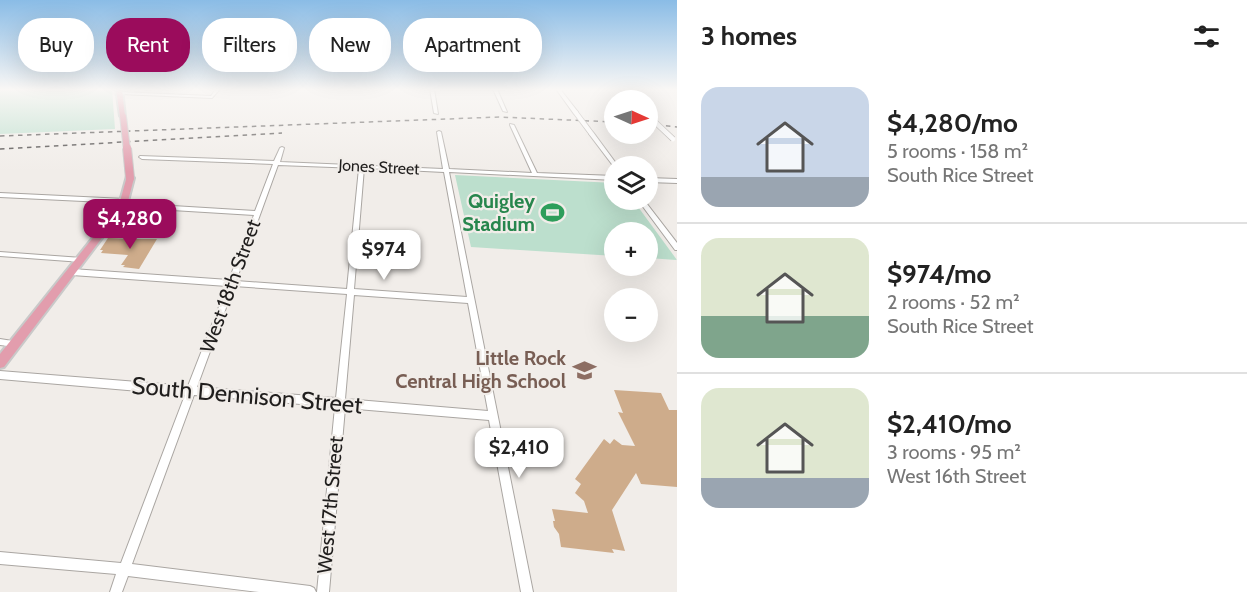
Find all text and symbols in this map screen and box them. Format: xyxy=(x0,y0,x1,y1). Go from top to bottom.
chip: Buy xyxy=(18,18,94,72)
chip: Rent xyxy=(106,18,190,72)
chip: Filters xyxy=(202,18,297,72)
chip: New xyxy=(309,18,391,72)
chip: Apartment xyxy=(403,18,542,72)
text: 3 homes xyxy=(701,20,797,52)
icon: filters xyxy=(1190,20,1223,53)
north arrow xyxy=(604,90,658,144)
map controls xyxy=(604,90,658,342)
text: $4,280/mo xyxy=(887,107,1018,139)
icon: home xyxy=(749,111,821,183)
text: 5 rooms · 158 m² xyxy=(887,139,1028,163)
street label: Jones Street xyxy=(337,155,421,179)
button: layers xyxy=(604,156,658,210)
text: South Rice Street xyxy=(887,163,1033,187)
place label: Quigley Stadium xyxy=(462,189,535,236)
pin: $4,280 xyxy=(81,199,179,250)
sports icon: Quigley Stadium xyxy=(540,199,566,225)
text: $4,280 xyxy=(97,206,163,230)
street label: West 18th Street xyxy=(195,216,265,356)
button: + xyxy=(604,222,658,276)
pin: $974 xyxy=(348,230,420,281)
text: $974 xyxy=(362,237,406,261)
text: $974/mo xyxy=(887,258,991,290)
icon: home xyxy=(749,262,821,334)
button: − xyxy=(604,288,658,342)
text: 2 rooms · 52 m² xyxy=(887,290,1020,314)
text: South Rice Street xyxy=(887,314,1033,338)
place label: Little Rock Central High School xyxy=(395,346,566,393)
school or university icon: Little Rock Central High School xyxy=(571,357,597,383)
street label: South Dennison Street xyxy=(130,370,364,420)
text: $2,410/mo xyxy=(887,408,1012,440)
icon: home xyxy=(749,412,821,484)
pin: $2,410 xyxy=(470,428,568,479)
street label: West 17th Street xyxy=(312,435,348,575)
text: $2,410 xyxy=(489,435,549,459)
text: 3 rooms · 95 m² xyxy=(887,440,1021,464)
text: West 16th Street xyxy=(887,464,1026,488)

